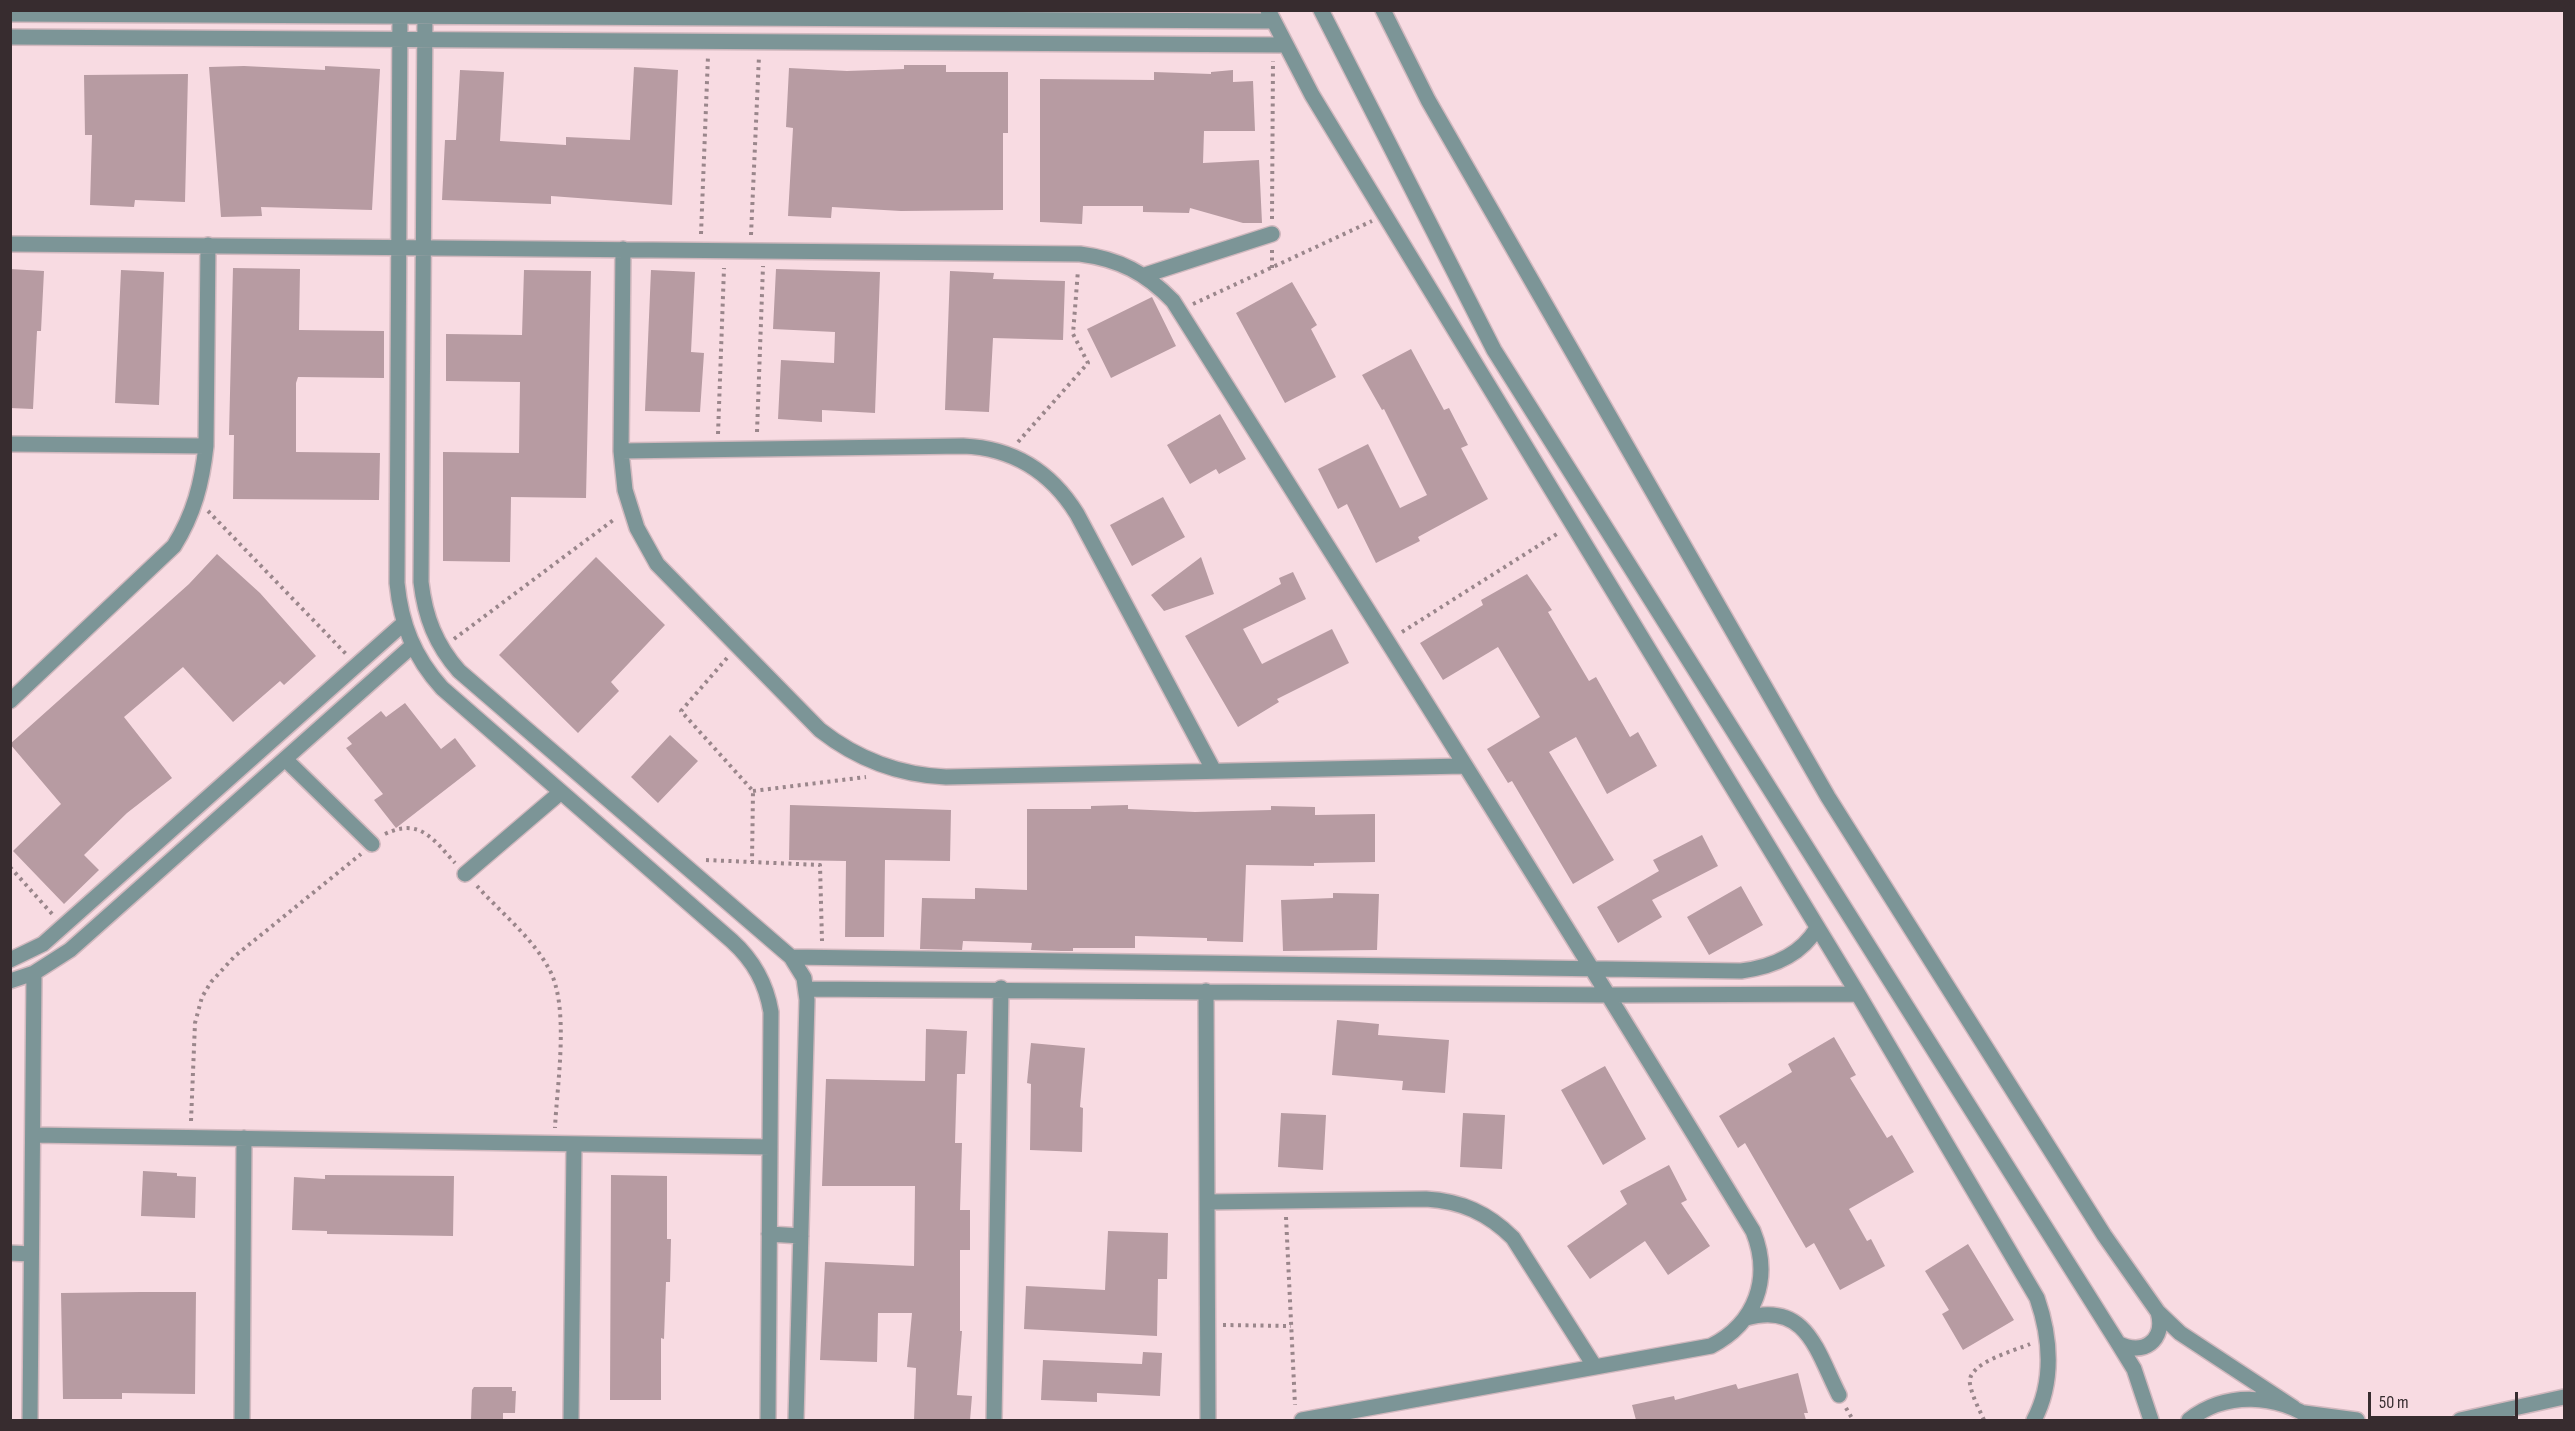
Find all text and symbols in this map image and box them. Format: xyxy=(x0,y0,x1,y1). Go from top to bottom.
scale bar xyxy=(2371,1380,2521,1418)
text: 50 m xyxy=(2379,1392,2409,1413)

